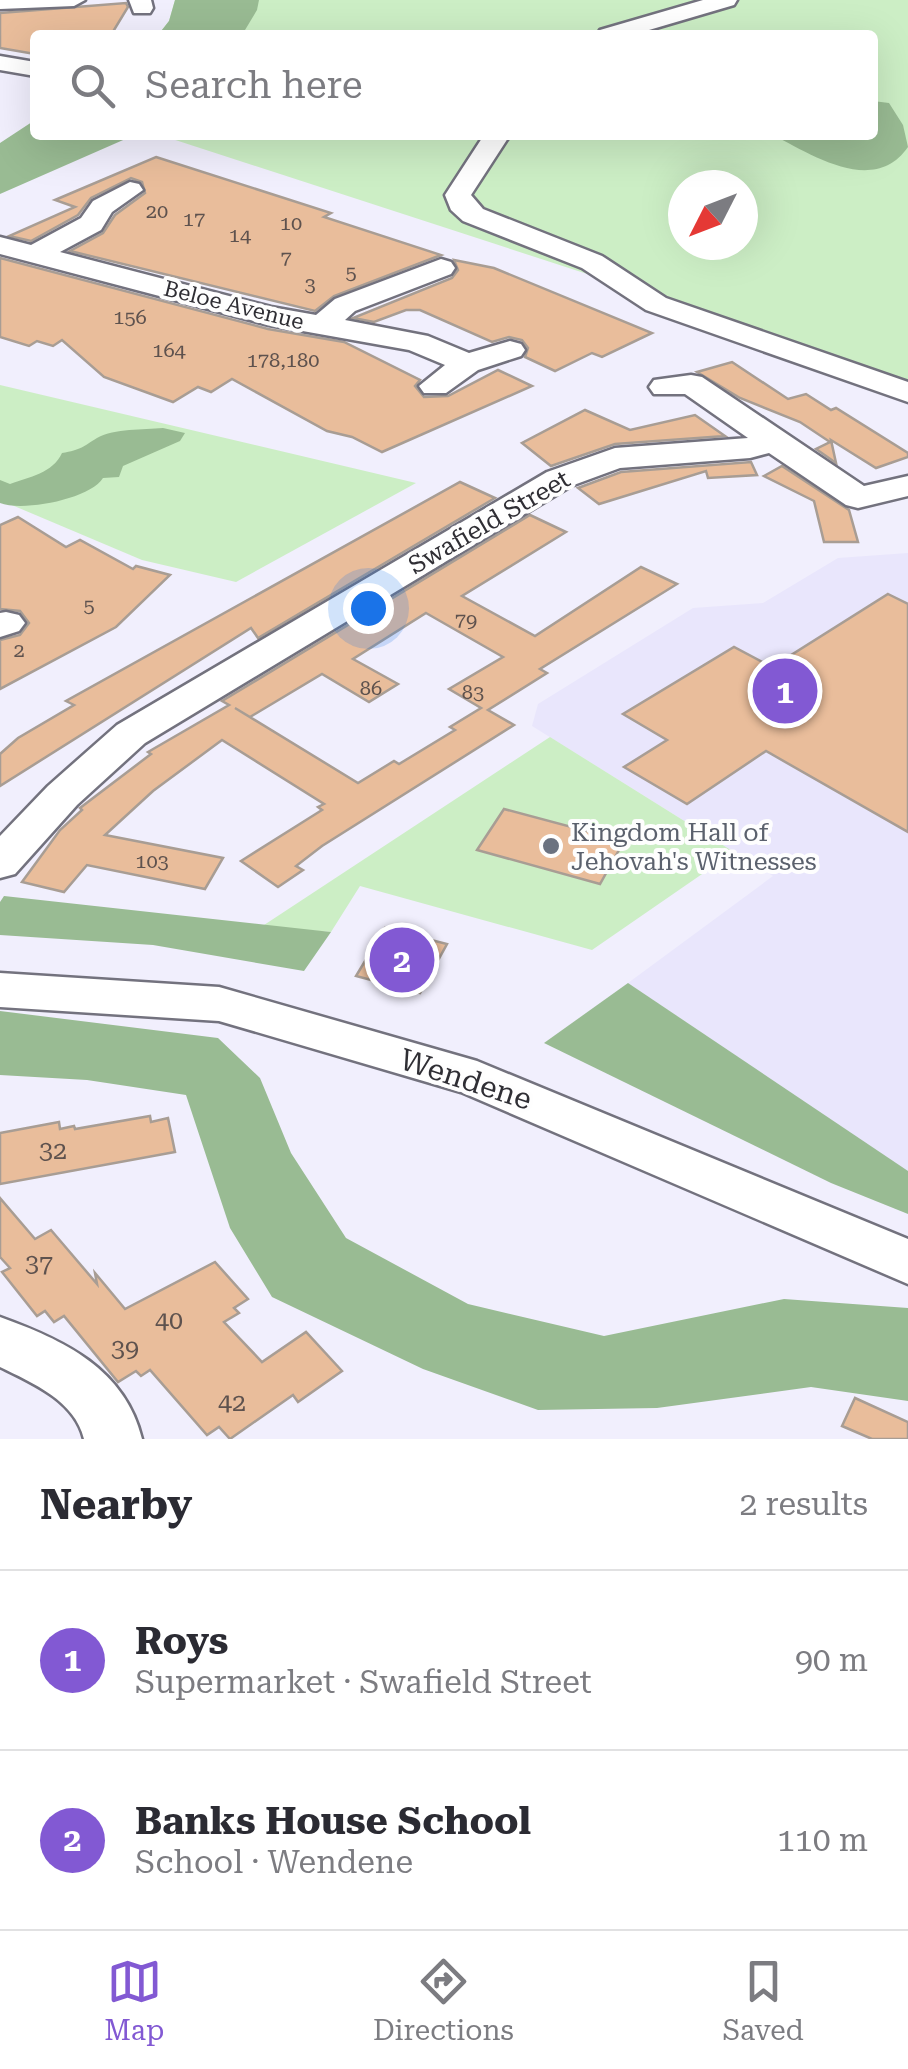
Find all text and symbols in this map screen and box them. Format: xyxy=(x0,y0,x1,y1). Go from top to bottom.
search box xyxy=(30,30,878,140)
icon: search xyxy=(65,58,120,113)
text: Search here xyxy=(145,63,363,107)
north arrow xyxy=(668,170,758,260)
house number: 20 xyxy=(146,199,168,223)
house number: 17 xyxy=(183,207,205,231)
house number: 10 xyxy=(280,211,302,235)
house number: 14 xyxy=(229,223,252,247)
house number: 7 xyxy=(280,246,292,270)
house number: 5 xyxy=(345,260,357,284)
house number: 3 xyxy=(304,272,316,296)
street label: Beloe Avenue xyxy=(161,276,307,334)
house number: 156 xyxy=(113,305,147,329)
house number: 164 xyxy=(152,338,187,362)
house number: 178,180 xyxy=(247,348,319,372)
street label: Swafield Street xyxy=(403,464,575,580)
your location xyxy=(343,583,394,634)
house number: 5 xyxy=(83,593,95,617)
house number: 79 xyxy=(455,608,477,632)
house number: 2 xyxy=(13,638,25,662)
pin: 1 xyxy=(752,654,818,728)
house number: 86 xyxy=(360,676,382,700)
house number: 83 xyxy=(462,680,484,704)
place label: Kingdom Hall of Jehovah's Witnesses xyxy=(571,818,817,876)
marker: Kingdom Hall of Jehovah's Witnesses xyxy=(540,835,562,857)
house number: 103 xyxy=(135,849,169,873)
pin: 2 xyxy=(370,922,434,998)
street label: Wendene xyxy=(396,1041,536,1117)
house number: 32 xyxy=(39,1136,67,1165)
house number: 37 xyxy=(25,1249,53,1278)
house number: 40 xyxy=(155,1306,183,1335)
house number: 39 xyxy=(111,1334,139,1363)
house number: 42 xyxy=(218,1388,246,1417)
text: Nearby xyxy=(40,1480,192,1529)
text: 2 results xyxy=(740,1485,868,1523)
text: Roys xyxy=(135,1619,228,1663)
text: 1 xyxy=(64,1641,81,1679)
text: 90 m xyxy=(795,1641,868,1679)
text: Supermarket · Swafield Street xyxy=(135,1663,592,1701)
text: Banks House School xyxy=(135,1799,531,1843)
text: 2 xyxy=(64,1821,81,1859)
text: 110 m xyxy=(777,1821,868,1859)
text: School · Wendene xyxy=(135,1843,413,1881)
tab: Map xyxy=(104,1954,164,2047)
tab: Directions xyxy=(373,1954,514,2047)
tab: Saved xyxy=(722,1954,804,2047)

